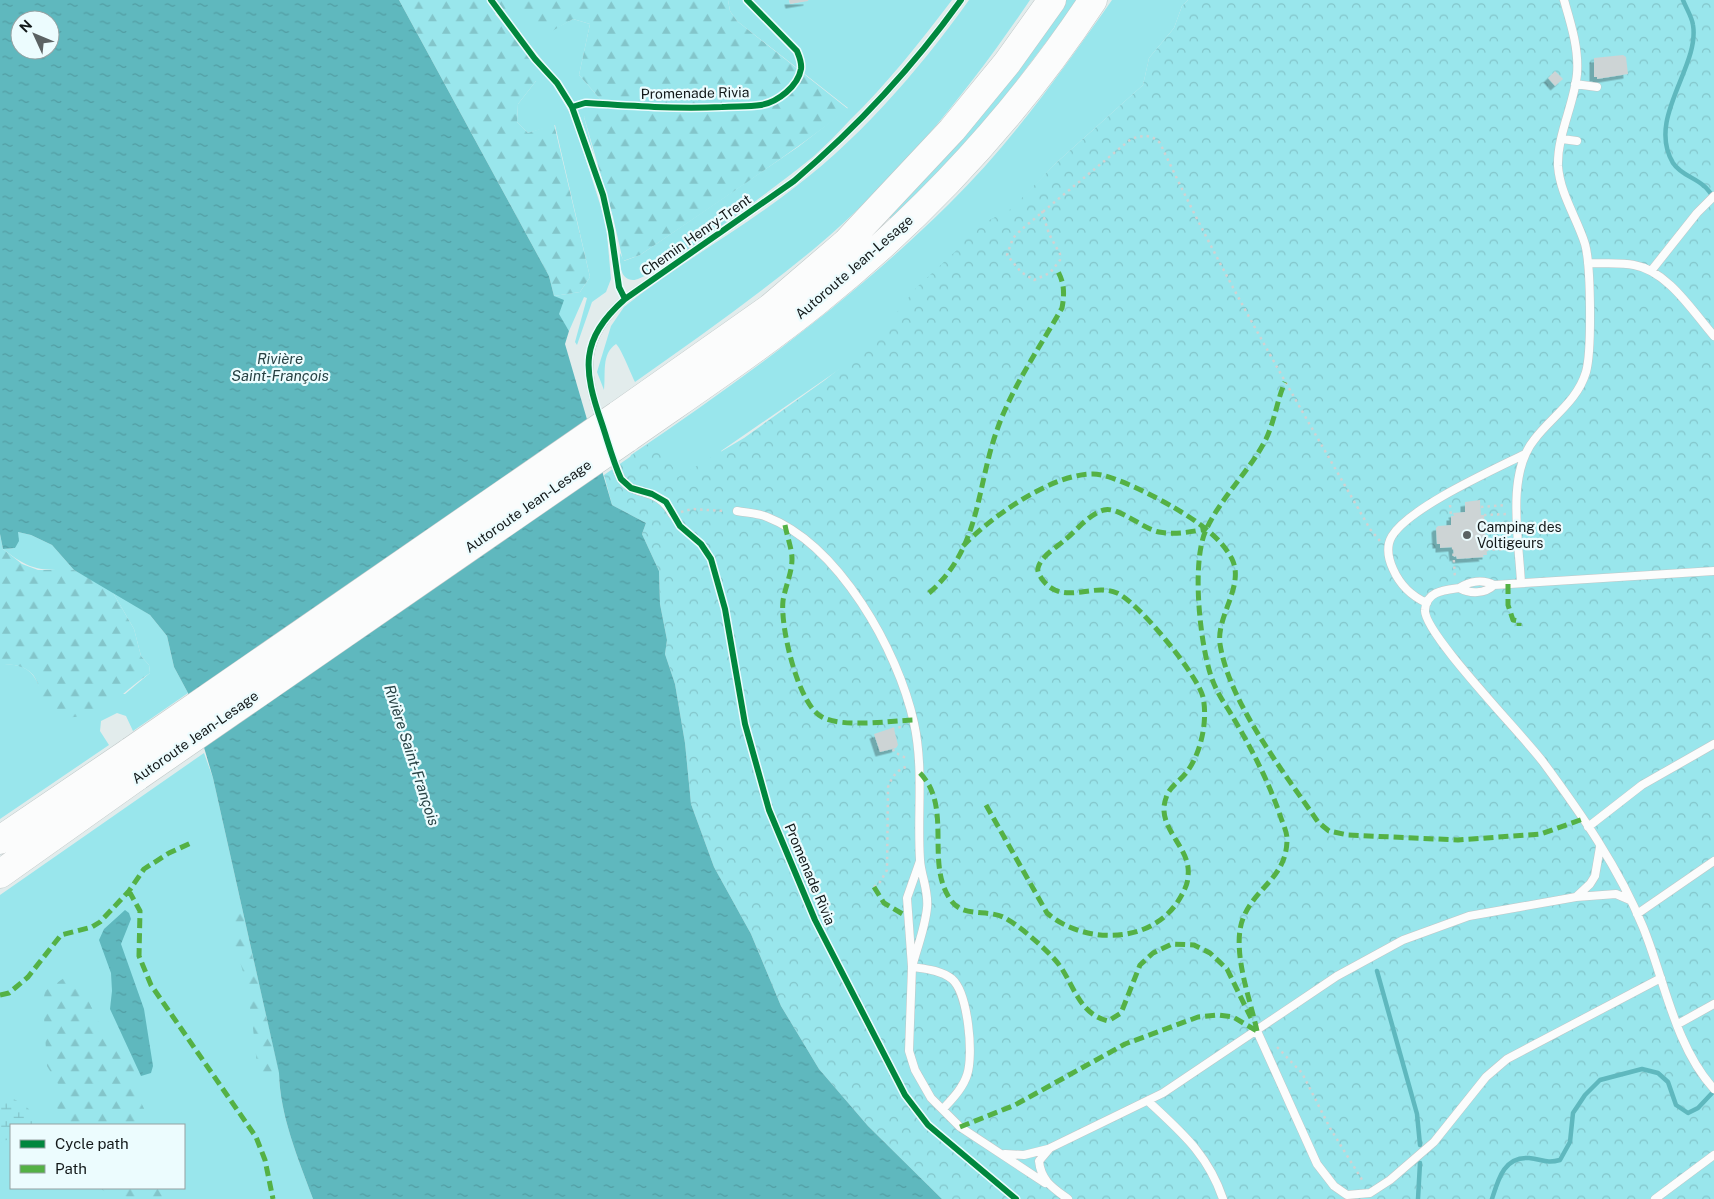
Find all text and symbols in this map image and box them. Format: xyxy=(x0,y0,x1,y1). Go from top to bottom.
north arrow xyxy=(10,10,60,60)
text: N xyxy=(16,16,35,35)
street label: Promenade Rivia xyxy=(641,84,749,102)
street label: Chemin Henry-Trent xyxy=(638,191,754,279)
street label: Autoroute Jean-Lesage xyxy=(792,212,916,322)
water label: Rivière Saint-François xyxy=(231,350,329,384)
street label: Autoroute Jean-Lesage xyxy=(462,456,594,556)
place label: Camping des Voltigeurs xyxy=(1477,519,1562,551)
marker: Camping des Voltigeurs xyxy=(1461,529,1473,541)
water label: Rivière Saint-François xyxy=(381,682,443,828)
street label: Autoroute Jean-Lesage xyxy=(129,687,261,787)
street label: Promenade Rivia xyxy=(781,821,839,927)
legend xyxy=(10,1124,185,1189)
text: Cycle path xyxy=(55,1135,129,1152)
text: Path xyxy=(55,1160,87,1177)

